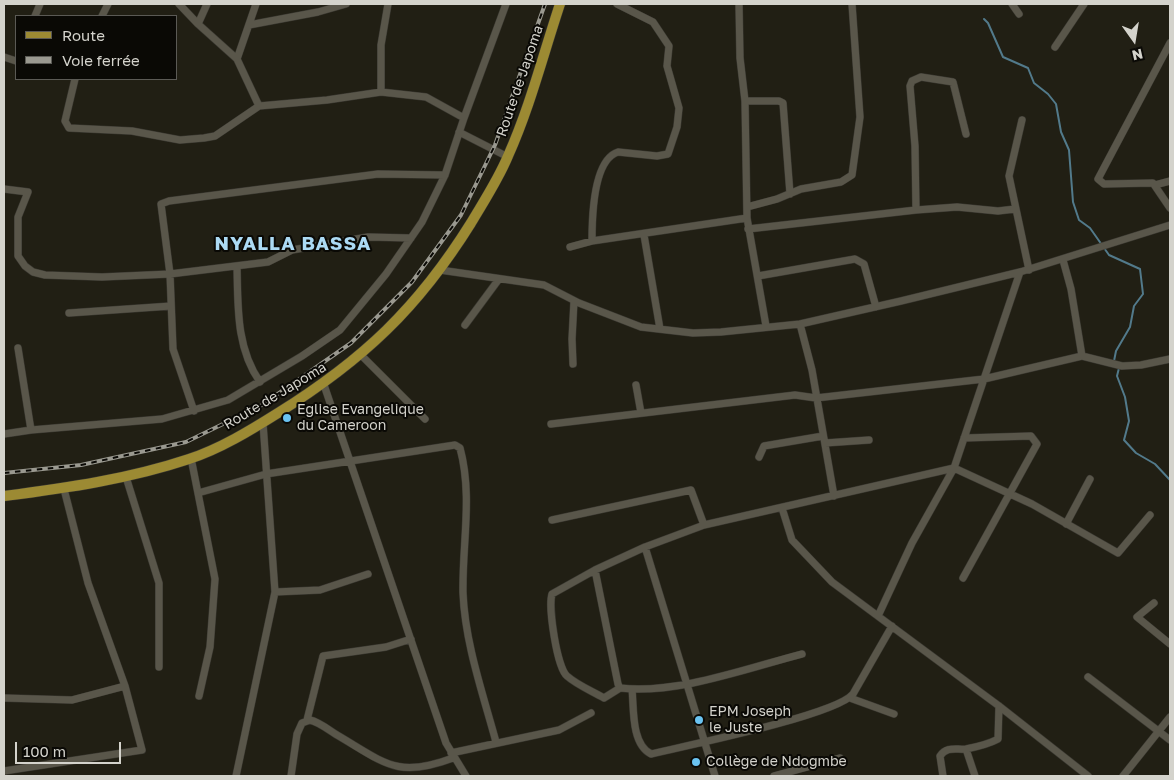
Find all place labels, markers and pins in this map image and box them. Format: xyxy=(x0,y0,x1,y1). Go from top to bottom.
place label: Eglise Evangelique du Cameroon xyxy=(297,402,424,434)
marker: Eglise Evangelique du Cameroon xyxy=(281,412,293,424)
place label: EPM Joseph le Juste xyxy=(709,704,791,736)
marker: EPM Joseph le Juste xyxy=(693,714,705,726)
place label: Collège de Ndogmbe xyxy=(706,754,847,770)
marker: Collège de Ndogmbe xyxy=(690,756,702,768)

